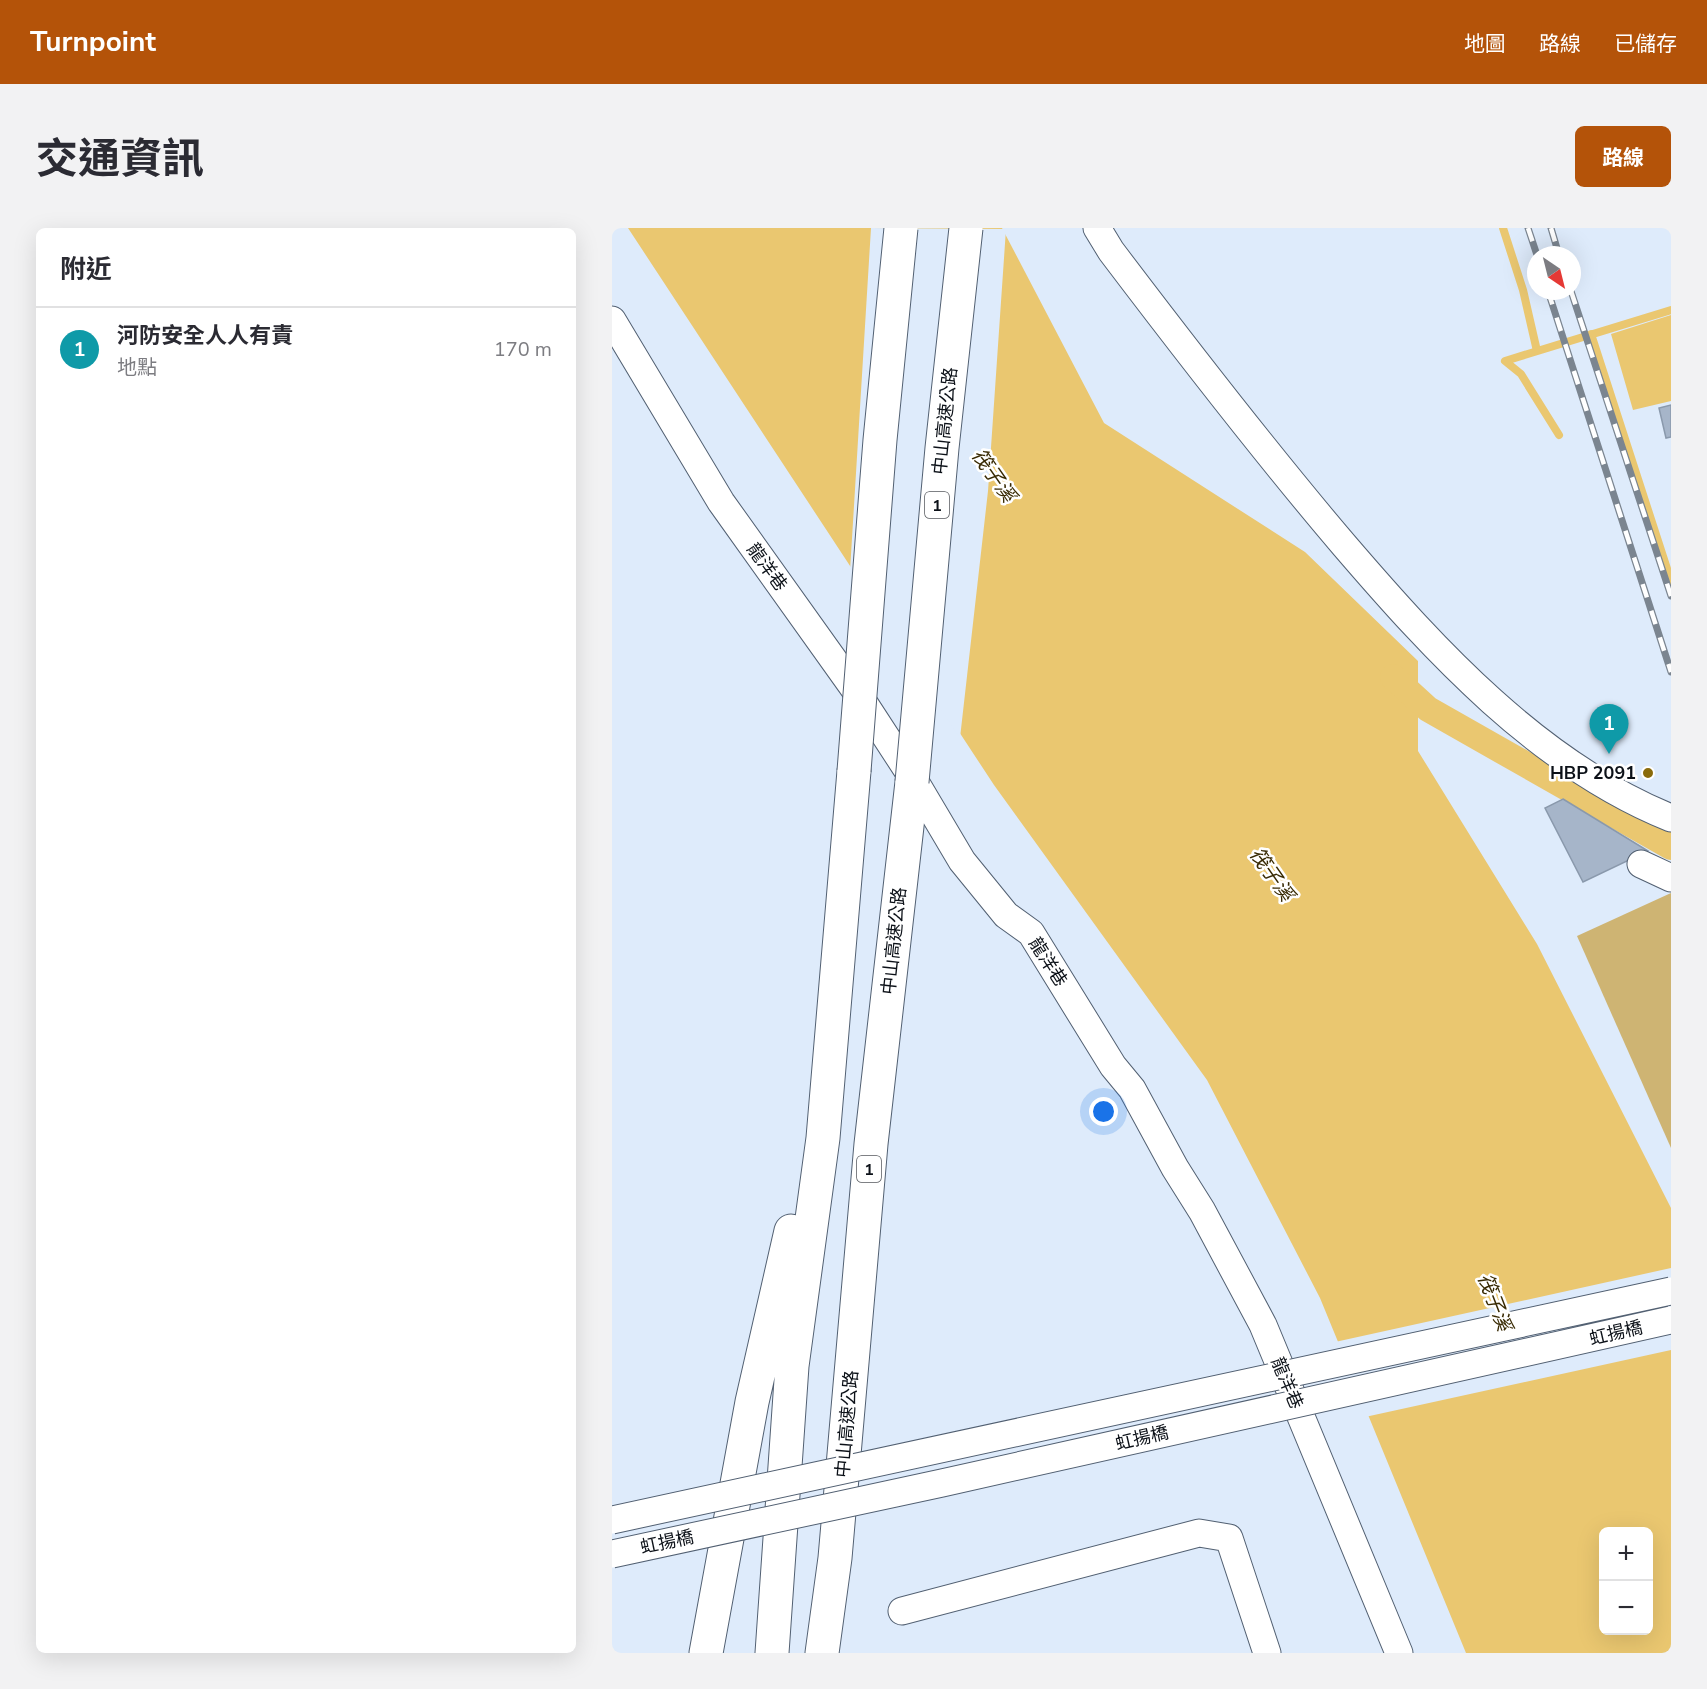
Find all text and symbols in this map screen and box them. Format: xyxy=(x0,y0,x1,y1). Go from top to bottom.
text: Turnpoint xyxy=(30,23,156,61)
text: 地圖 xyxy=(1464,30,1506,58)
text: 路線 xyxy=(1539,30,1581,58)
text: 已儲存 xyxy=(1614,30,1677,58)
button: 路線 xyxy=(1575,126,1671,187)
text: 交通資訊 xyxy=(36,131,204,188)
north arrow xyxy=(1527,246,1581,300)
text: 附近 xyxy=(60,252,112,287)
text: 河防安全人人有責 xyxy=(117,321,293,351)
text: 1 xyxy=(74,336,86,363)
text: 170 m xyxy=(494,336,552,363)
text: 地點 xyxy=(117,354,157,381)
street label: 中山高速公路 xyxy=(927,366,963,476)
water label: 筏子溪 xyxy=(965,443,1024,510)
road number: 1 xyxy=(925,492,949,518)
street label: 龍洋巷 xyxy=(741,538,793,596)
pin: 1 xyxy=(1590,704,1628,754)
place label: HBP 2091 xyxy=(1550,761,1636,785)
marker: HBP 2091 xyxy=(1641,766,1655,780)
water label: 筏子溪 xyxy=(1243,842,1302,909)
street label: 中山高速公路 xyxy=(876,886,912,996)
street label: 龍洋巷 xyxy=(1023,933,1073,991)
your location xyxy=(1089,1097,1118,1126)
road number: 1 xyxy=(857,1156,881,1182)
water label: 筏子溪 xyxy=(1471,1269,1519,1338)
street label: 虹揚橋 xyxy=(1587,1315,1645,1351)
street label: 龍洋巷 xyxy=(1265,1353,1309,1413)
street label: 中山高速公路 xyxy=(830,1369,864,1479)
street label: 虹揚橋 xyxy=(1113,1420,1171,1456)
street label: 虹揚橋 xyxy=(638,1525,696,1559)
map controls xyxy=(1599,1527,1653,1635)
button: + xyxy=(1599,1527,1653,1581)
button: − xyxy=(1599,1581,1653,1635)

